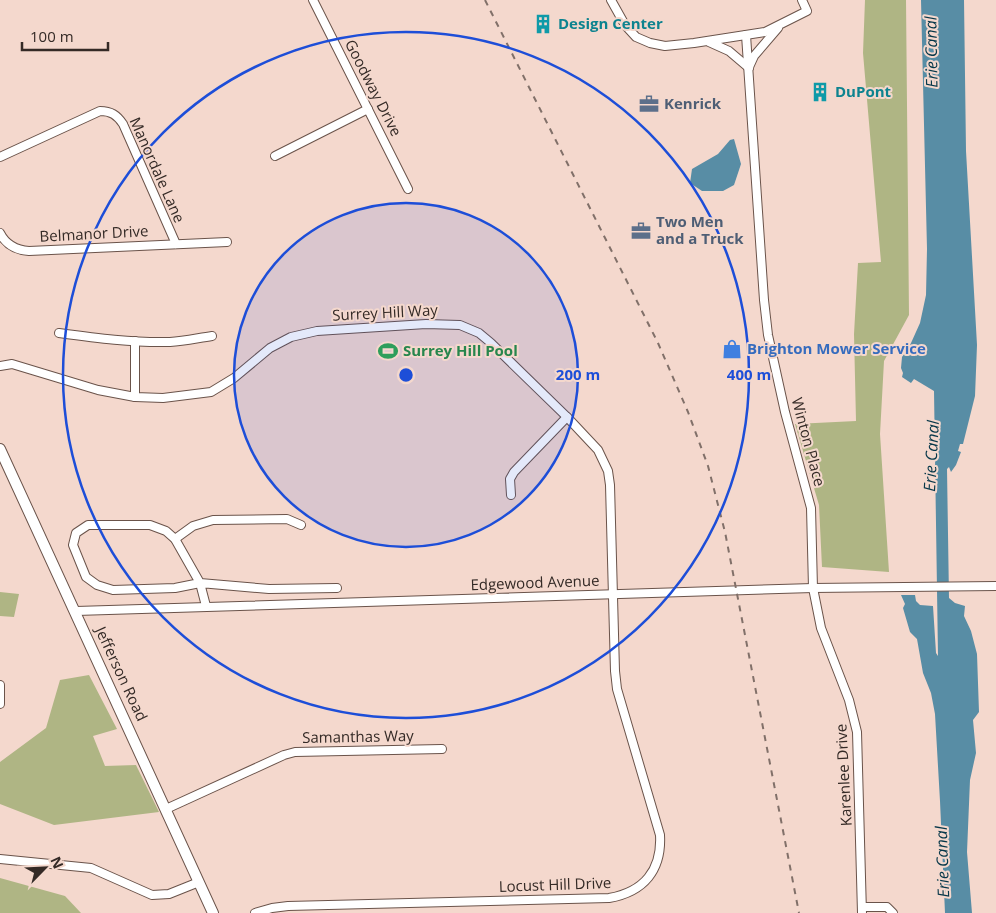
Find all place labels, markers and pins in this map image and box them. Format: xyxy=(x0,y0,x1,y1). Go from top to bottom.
building icon: Design Center xyxy=(532,13,554,35)
place label: Design Center xyxy=(558,13,663,33)
building icon: DuPont xyxy=(809,81,831,103)
place label: DuPont xyxy=(835,81,892,101)
office icon: Kenrick xyxy=(638,93,660,115)
place label: Kenrick xyxy=(664,93,722,113)
place label: Two Men and a Truck xyxy=(656,211,744,248)
office icon: Two Men and a Truck xyxy=(630,220,652,242)
shop icon: Brighton Mower Service xyxy=(721,338,743,360)
place label: Brighton Mower Service xyxy=(747,338,926,358)
sports icon: Surrey Hill Pool xyxy=(377,340,399,362)
place label: Surrey Hill Pool xyxy=(403,340,518,360)
centre of rings xyxy=(397,366,415,384)

